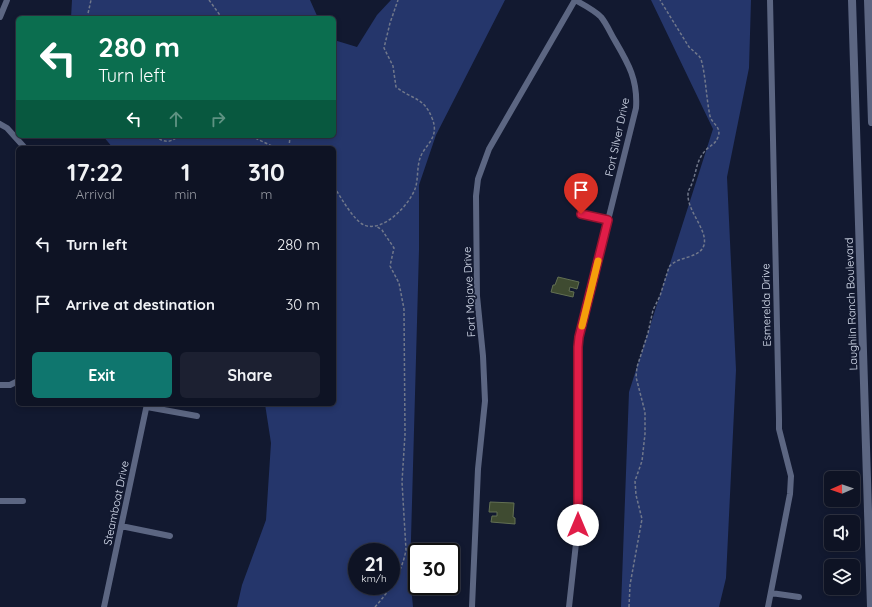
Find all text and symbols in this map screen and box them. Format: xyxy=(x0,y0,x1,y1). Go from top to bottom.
text: 280 m xyxy=(98,29,180,64)
icon: left xyxy=(32,32,84,84)
text: Turn left xyxy=(98,64,166,87)
street label: Fort Silver Drive xyxy=(602,96,632,178)
icon: left xyxy=(123,108,145,130)
icon: ahead xyxy=(165,108,187,130)
icon: right xyxy=(207,108,229,130)
text: 17:22 xyxy=(67,157,124,187)
text: 1 xyxy=(181,157,190,187)
text: 310 xyxy=(248,157,285,187)
pin xyxy=(564,173,598,214)
icon: arrive xyxy=(570,179,592,201)
text: Arrival xyxy=(76,186,115,202)
text: min xyxy=(175,186,197,202)
text: m xyxy=(260,186,272,202)
icon: left xyxy=(32,233,54,255)
text: Turn left xyxy=(66,235,128,254)
text: 280 m xyxy=(277,235,320,254)
street label: Laughlin Ranch Boulevard xyxy=(842,237,860,371)
street label: Fort Mojave Drive xyxy=(460,247,478,337)
street label: Esmerelda Drive xyxy=(758,263,774,347)
icon: arrive xyxy=(32,293,54,315)
text: Arrive at destination xyxy=(66,295,215,314)
text: 30 m xyxy=(285,295,320,314)
button: Exit xyxy=(32,352,172,398)
button: Share xyxy=(180,352,320,398)
street label: Steamboat Drive xyxy=(100,459,132,547)
north arrow xyxy=(824,471,860,507)
map controls xyxy=(824,471,860,595)
position arrow xyxy=(557,504,599,546)
button: sound xyxy=(824,515,860,551)
speed limit sign: 30 xyxy=(408,543,460,595)
text: 21 xyxy=(364,551,384,576)
button: layers xyxy=(824,559,860,595)
text: km/h xyxy=(361,572,387,585)

